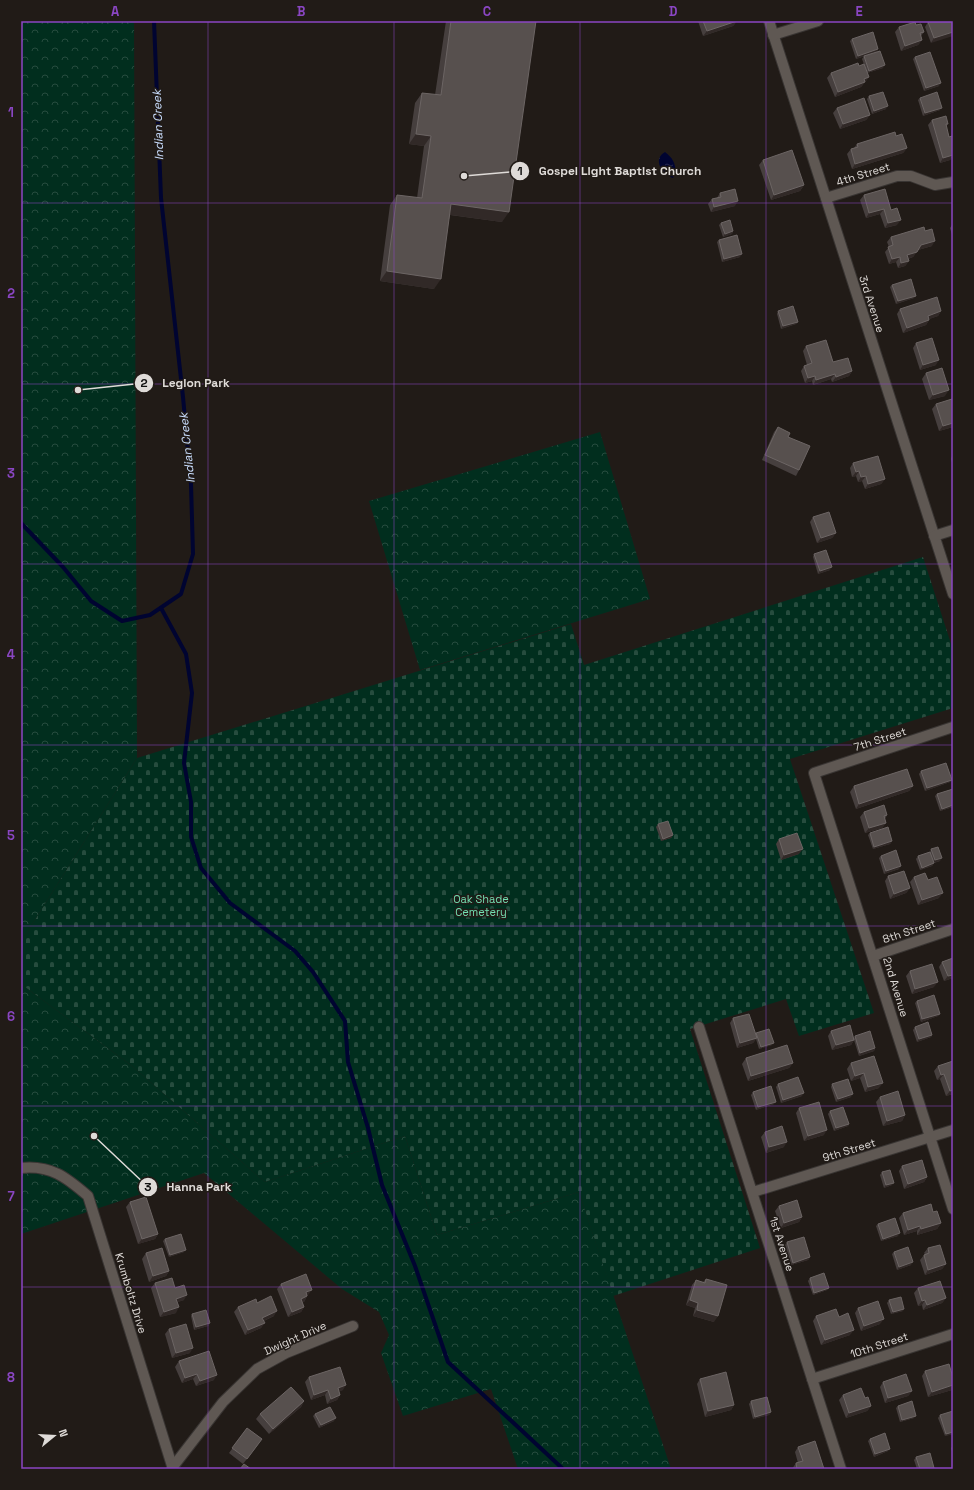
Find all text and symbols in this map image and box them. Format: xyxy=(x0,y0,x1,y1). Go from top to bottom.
text: A xyxy=(111,3,120,20)
text: B xyxy=(297,3,306,20)
text: C xyxy=(483,3,491,20)
text: D xyxy=(669,3,678,20)
text: E xyxy=(855,3,863,20)
water label: Indian Creek xyxy=(149,88,167,161)
text: 1 xyxy=(8,104,14,121)
callout: Gospel Light Baptist Church xyxy=(510,159,709,183)
street label: 4th Street xyxy=(835,159,891,189)
text: 1 xyxy=(517,163,523,179)
text: Gospel Light Baptist Church xyxy=(539,163,701,179)
street label: 3rd Avenue xyxy=(856,274,888,334)
text: 2 xyxy=(7,285,15,302)
callout: Legion Park xyxy=(134,371,238,395)
text: 2 xyxy=(140,375,148,391)
text: Legion Park xyxy=(162,375,230,391)
water label: Indian Creek xyxy=(175,410,199,484)
text: 3 xyxy=(7,465,15,482)
text: 4 xyxy=(7,646,15,663)
street label: 7th Street xyxy=(852,724,908,754)
text: 5 xyxy=(7,827,15,844)
park label: Oak Shade Cemetery xyxy=(453,892,509,919)
street label: 8th Street xyxy=(881,916,937,946)
street label: 2nd Avenue xyxy=(880,955,912,1019)
text: 6 xyxy=(7,1008,15,1025)
street label: 9th Street xyxy=(821,1135,877,1165)
callout: Hanna Park xyxy=(138,1175,239,1199)
text: 3 xyxy=(144,1179,152,1195)
text: Hanna Park xyxy=(166,1179,232,1195)
text: 7 xyxy=(7,1188,15,1205)
street label: 1st Avenue xyxy=(767,1215,797,1273)
street label: Krumboltz Drive xyxy=(112,1251,150,1335)
street label: Dwight Drive xyxy=(262,1318,328,1358)
street label: 10th Street xyxy=(848,1329,910,1361)
text: 8 xyxy=(7,1369,15,1386)
north arrow xyxy=(34,1416,74,1456)
text: N xyxy=(56,1427,71,1439)

